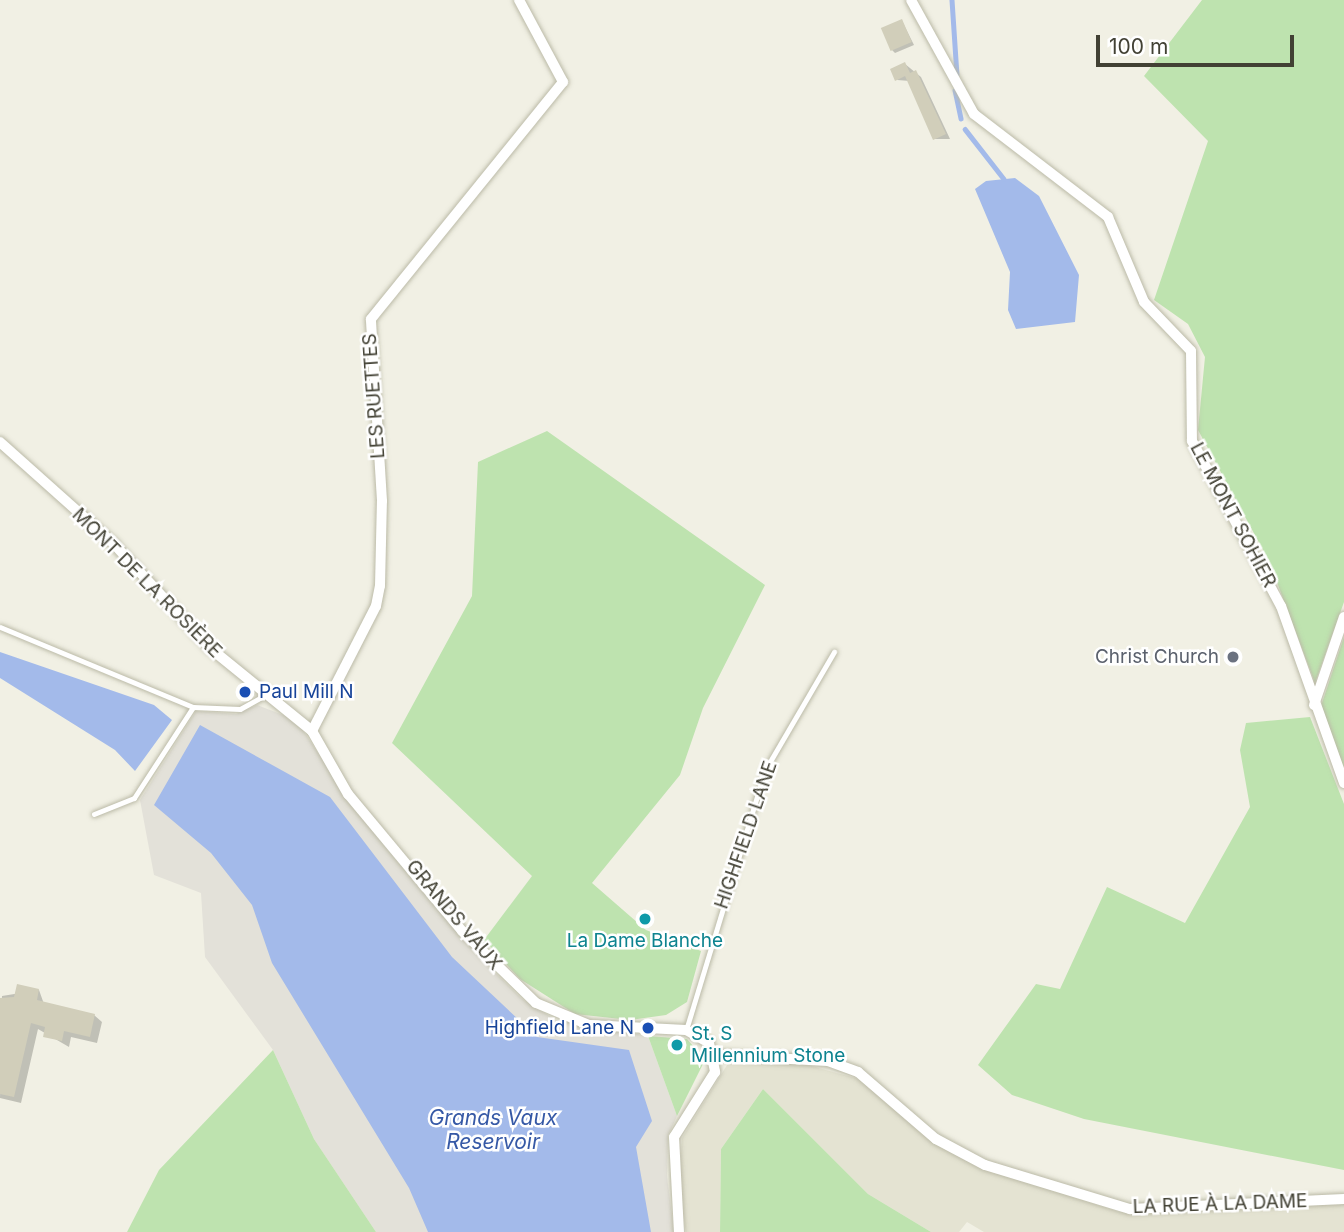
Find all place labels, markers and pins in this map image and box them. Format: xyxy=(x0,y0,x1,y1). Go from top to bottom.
place label: Christ Church xyxy=(1095,646,1219,668)
marker: Christ Church xyxy=(1225,649,1241,665)
place label: Paul Mill N xyxy=(259,681,354,703)
marker: Paul Mill N xyxy=(237,684,253,700)
marker: La Dame Blanche xyxy=(637,911,653,927)
place label: La Dame Blanche xyxy=(567,930,723,952)
place label: Highfield Lane N xyxy=(485,1017,634,1039)
marker: Highfield Lane N xyxy=(640,1020,656,1036)
place label: St. S Millennium Stone xyxy=(691,1023,845,1067)
marker: St. S Millennium Stone xyxy=(669,1037,685,1053)

